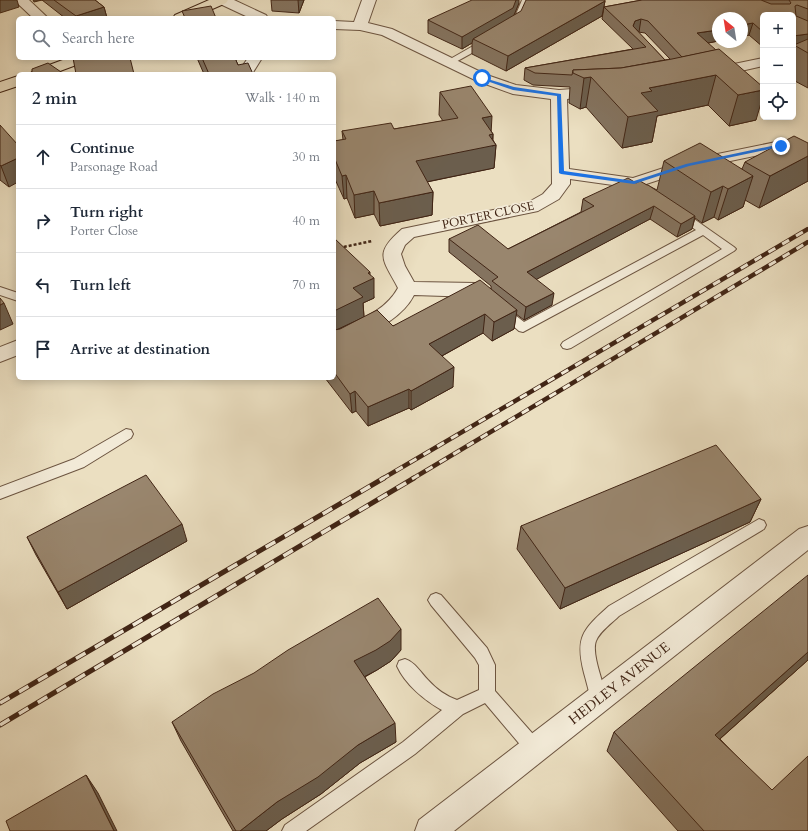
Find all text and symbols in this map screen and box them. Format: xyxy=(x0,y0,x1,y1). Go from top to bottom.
north arrow xyxy=(712,12,748,48)
map controls xyxy=(760,12,796,120)
button: + xyxy=(760,12,796,48)
search box xyxy=(16,16,336,60)
icon: search xyxy=(30,27,52,49)
text: Search here xyxy=(62,28,135,48)
button: − xyxy=(760,48,796,84)
route start xyxy=(473,69,491,87)
button: locate xyxy=(760,84,796,120)
text: 2 min xyxy=(32,87,77,110)
text: Walk · 140 m xyxy=(245,89,320,107)
route end xyxy=(772,137,790,155)
text: Continue xyxy=(70,138,135,158)
icon: ahead xyxy=(32,146,54,168)
text: 30 m xyxy=(292,148,320,166)
text: Parsonage Road xyxy=(70,158,158,176)
street label: PORTER CLOSE xyxy=(440,197,536,233)
text: Turn right xyxy=(70,202,143,222)
icon: right xyxy=(32,210,54,232)
text: 40 m xyxy=(292,212,320,230)
text: Porter Close xyxy=(70,222,138,240)
icon: left xyxy=(32,274,54,296)
text: Turn left xyxy=(70,275,131,295)
text: 70 m xyxy=(292,276,320,294)
icon: arrive xyxy=(32,338,54,360)
text: Arrive at destination xyxy=(70,339,210,359)
street label: HEDLEY AVENUE xyxy=(565,638,674,729)

